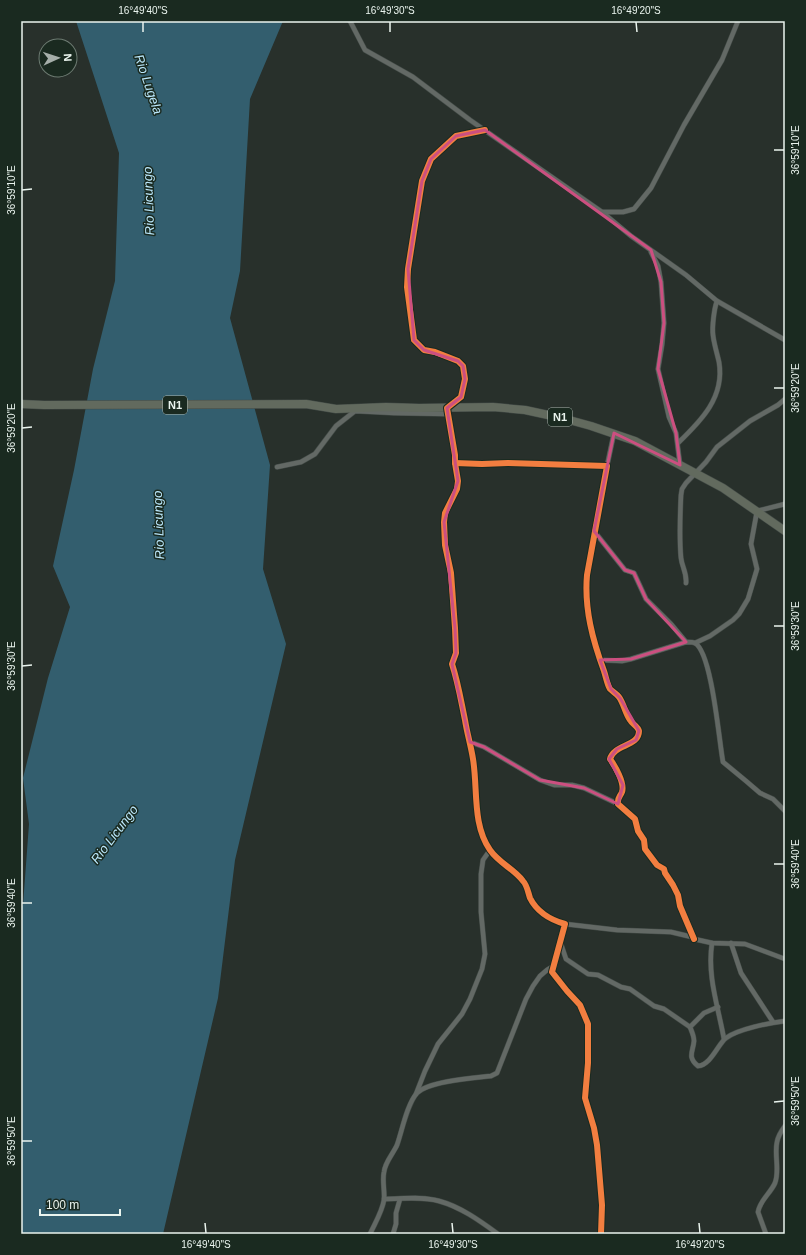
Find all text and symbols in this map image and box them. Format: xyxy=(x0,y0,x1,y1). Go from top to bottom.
text: 16°49'40"S xyxy=(118,5,168,16)
text: 16°49'30"S xyxy=(365,5,415,16)
text: 16°49'20"S xyxy=(611,5,661,16)
north arrow xyxy=(38,38,78,78)
water label: Rio Lugela xyxy=(131,52,166,116)
text: N xyxy=(62,53,74,62)
text: 36°59'10"E xyxy=(790,125,801,175)
text: 36°59'10"E xyxy=(6,165,17,215)
water label: Rio Licungo xyxy=(140,166,157,236)
text: 36°59'20"E xyxy=(790,363,801,413)
road number: N1 xyxy=(163,396,187,414)
text: 36°59'20"E xyxy=(6,403,17,453)
road number: N1 xyxy=(548,408,572,426)
water label: Rio Licungo xyxy=(150,490,167,560)
text: 36°59'30"E xyxy=(790,601,801,651)
text: 36°59'30"E xyxy=(6,641,17,691)
water label: Rio Licungo xyxy=(88,802,141,866)
text: 36°59'40"E xyxy=(790,839,801,889)
text: 36°59'40"E xyxy=(6,878,17,928)
text: 36°59'50"E xyxy=(790,1076,801,1126)
text: 36°59'50"E xyxy=(6,1116,17,1166)
scale bar xyxy=(40,1191,120,1217)
text: 100 m xyxy=(46,1198,79,1212)
text: 16°49'40"S xyxy=(181,1239,231,1250)
text: 16°49'30"S xyxy=(428,1239,478,1250)
text: 16°49'20"S xyxy=(675,1239,725,1250)

